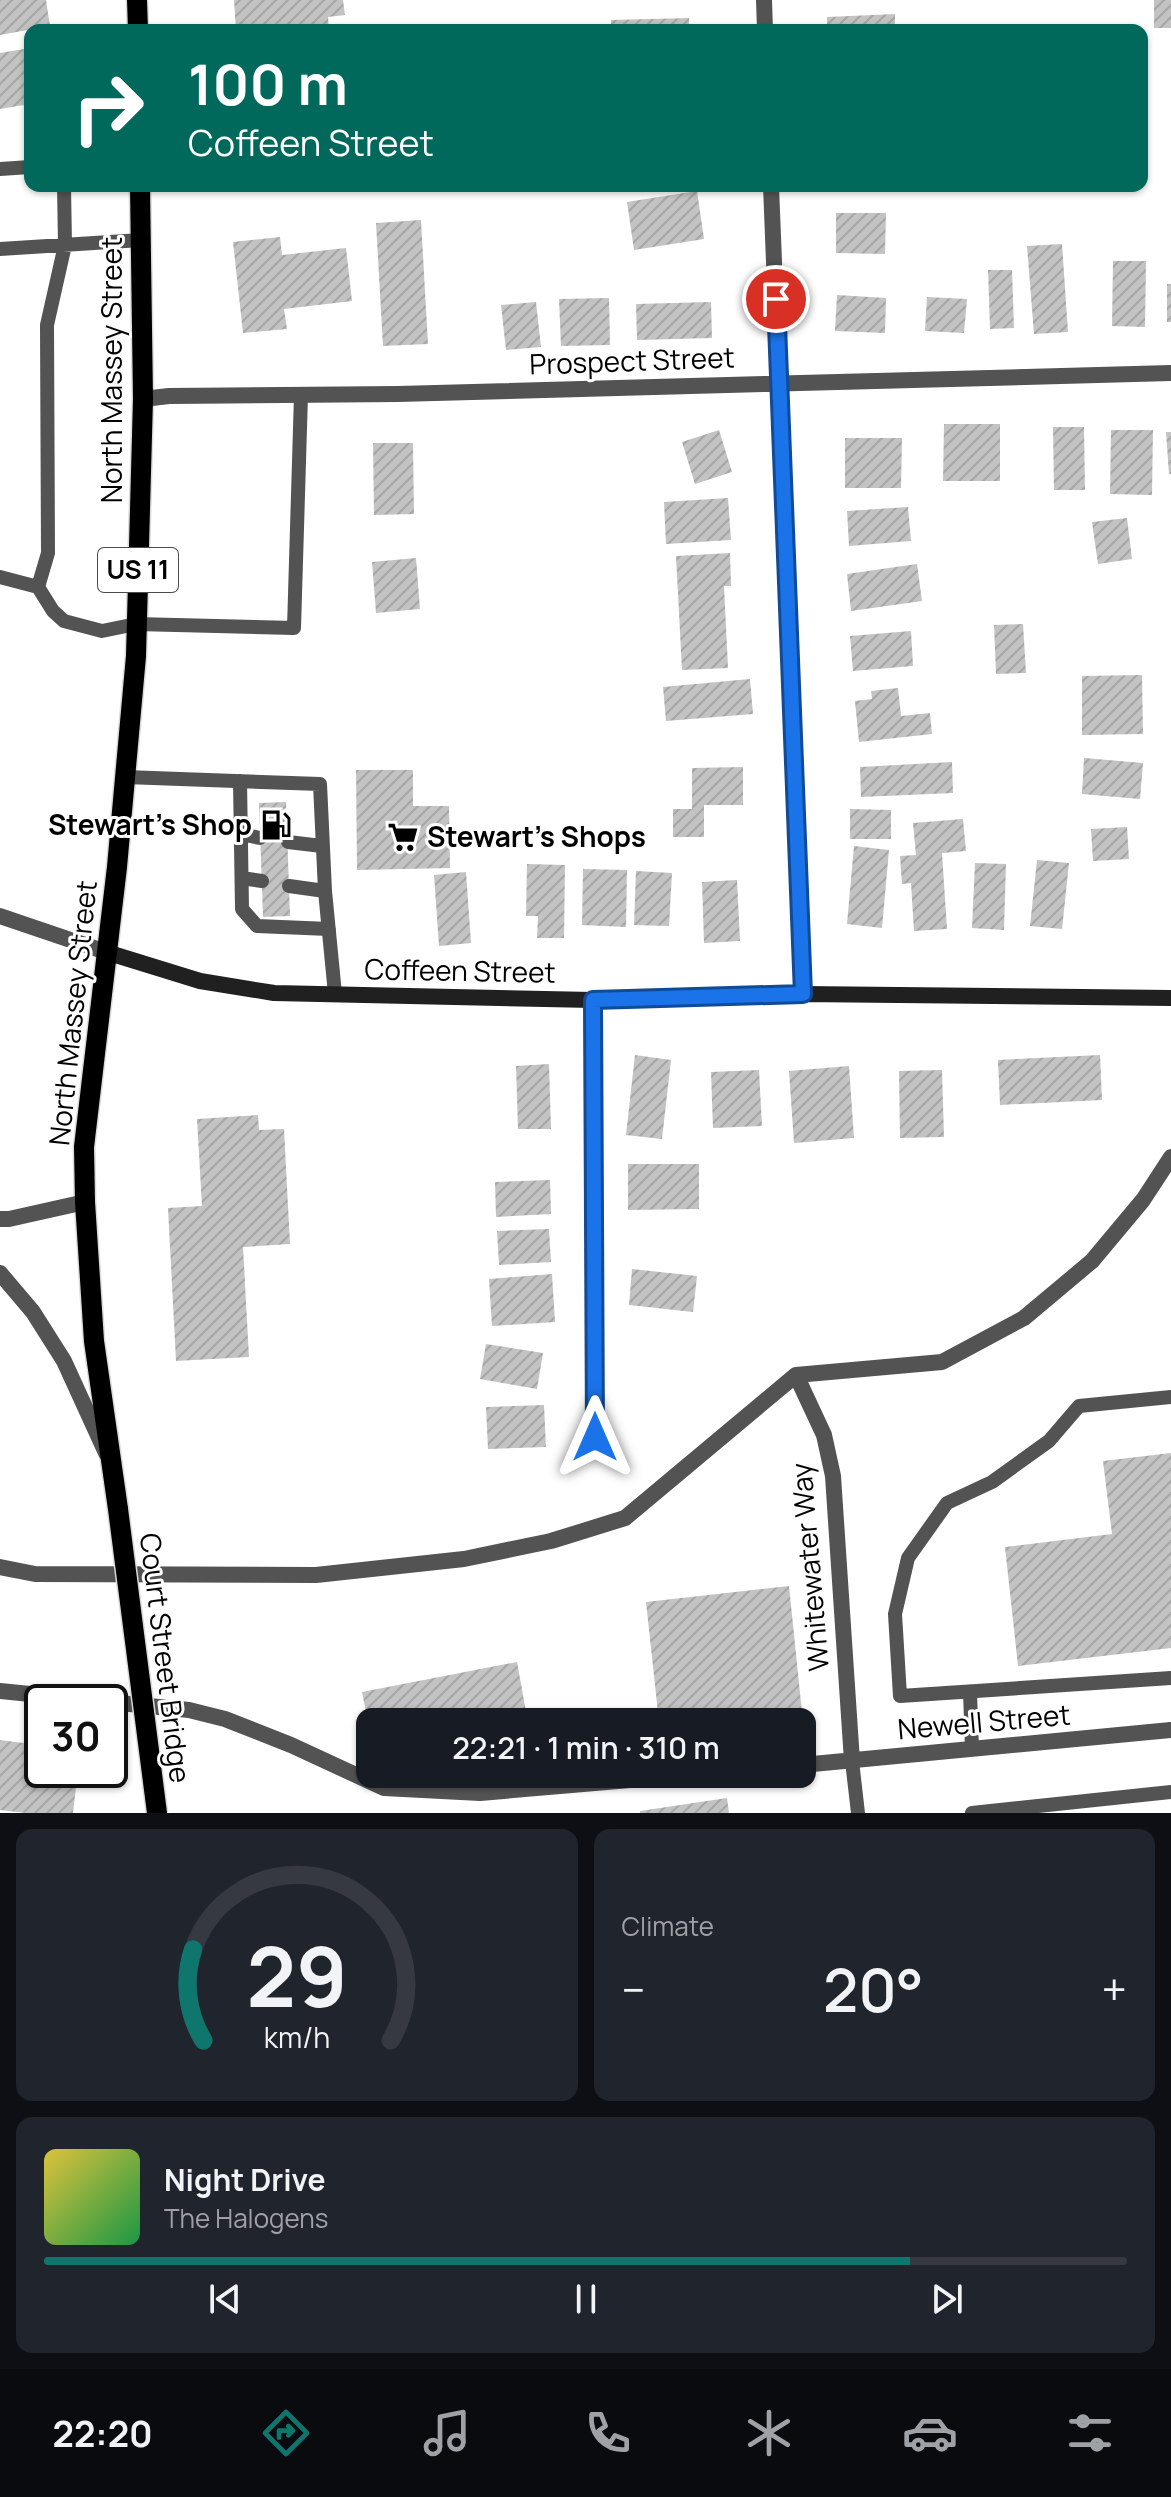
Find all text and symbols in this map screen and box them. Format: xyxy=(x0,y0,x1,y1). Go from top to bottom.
text: 100 m xyxy=(188,45,348,122)
icon: right xyxy=(56,56,160,160)
text: Coffeen Street xyxy=(188,118,434,167)
street label: North Massey Street xyxy=(92,237,130,503)
pin xyxy=(742,265,810,333)
icon: arrive xyxy=(754,277,798,321)
street label: Prospect Street xyxy=(529,337,735,383)
road number: US 11 xyxy=(98,548,178,592)
place label: Stewart's Shop xyxy=(48,805,252,843)
fuel station icon: Stewart's Shop xyxy=(259,808,293,842)
place label: Stewart's Shops xyxy=(427,817,646,855)
supermarket icon: Stewart's Shops xyxy=(386,820,420,854)
street label: North Massey Street xyxy=(39,878,105,1147)
street label: Coffeen Street xyxy=(364,949,556,991)
position arrow xyxy=(553,1395,637,1479)
street label: Whitewater Way xyxy=(781,1461,837,1673)
street label: Court Street Bridge xyxy=(132,1531,200,1785)
speed limit sign: 30 xyxy=(24,1684,128,1788)
street label: Newell Street xyxy=(896,1695,1072,1747)
text: 22:21 · 1 min · 310 m xyxy=(452,1727,720,1768)
text: Climate xyxy=(622,1908,714,1944)
text: 29 xyxy=(246,1918,347,2032)
text: 20° xyxy=(823,1948,924,2030)
text: − xyxy=(622,1959,645,2019)
text: + xyxy=(1102,1959,1127,2019)
text: km/h xyxy=(264,2018,330,2057)
text: Night Drive xyxy=(164,2159,326,2200)
text: The Halogens xyxy=(164,2200,328,2236)
icon: previous xyxy=(203,2277,247,2321)
icon: pause xyxy=(564,2277,608,2321)
icon: next xyxy=(925,2277,969,2321)
icon: directions xyxy=(258,2405,314,2461)
icon: music xyxy=(419,2405,475,2461)
icon: phone xyxy=(580,2405,636,2461)
icon: climate xyxy=(741,2405,797,2461)
icon: car xyxy=(902,2405,958,2461)
icon: filters xyxy=(1062,2405,1118,2461)
text: 22:20 xyxy=(52,2409,153,2458)

